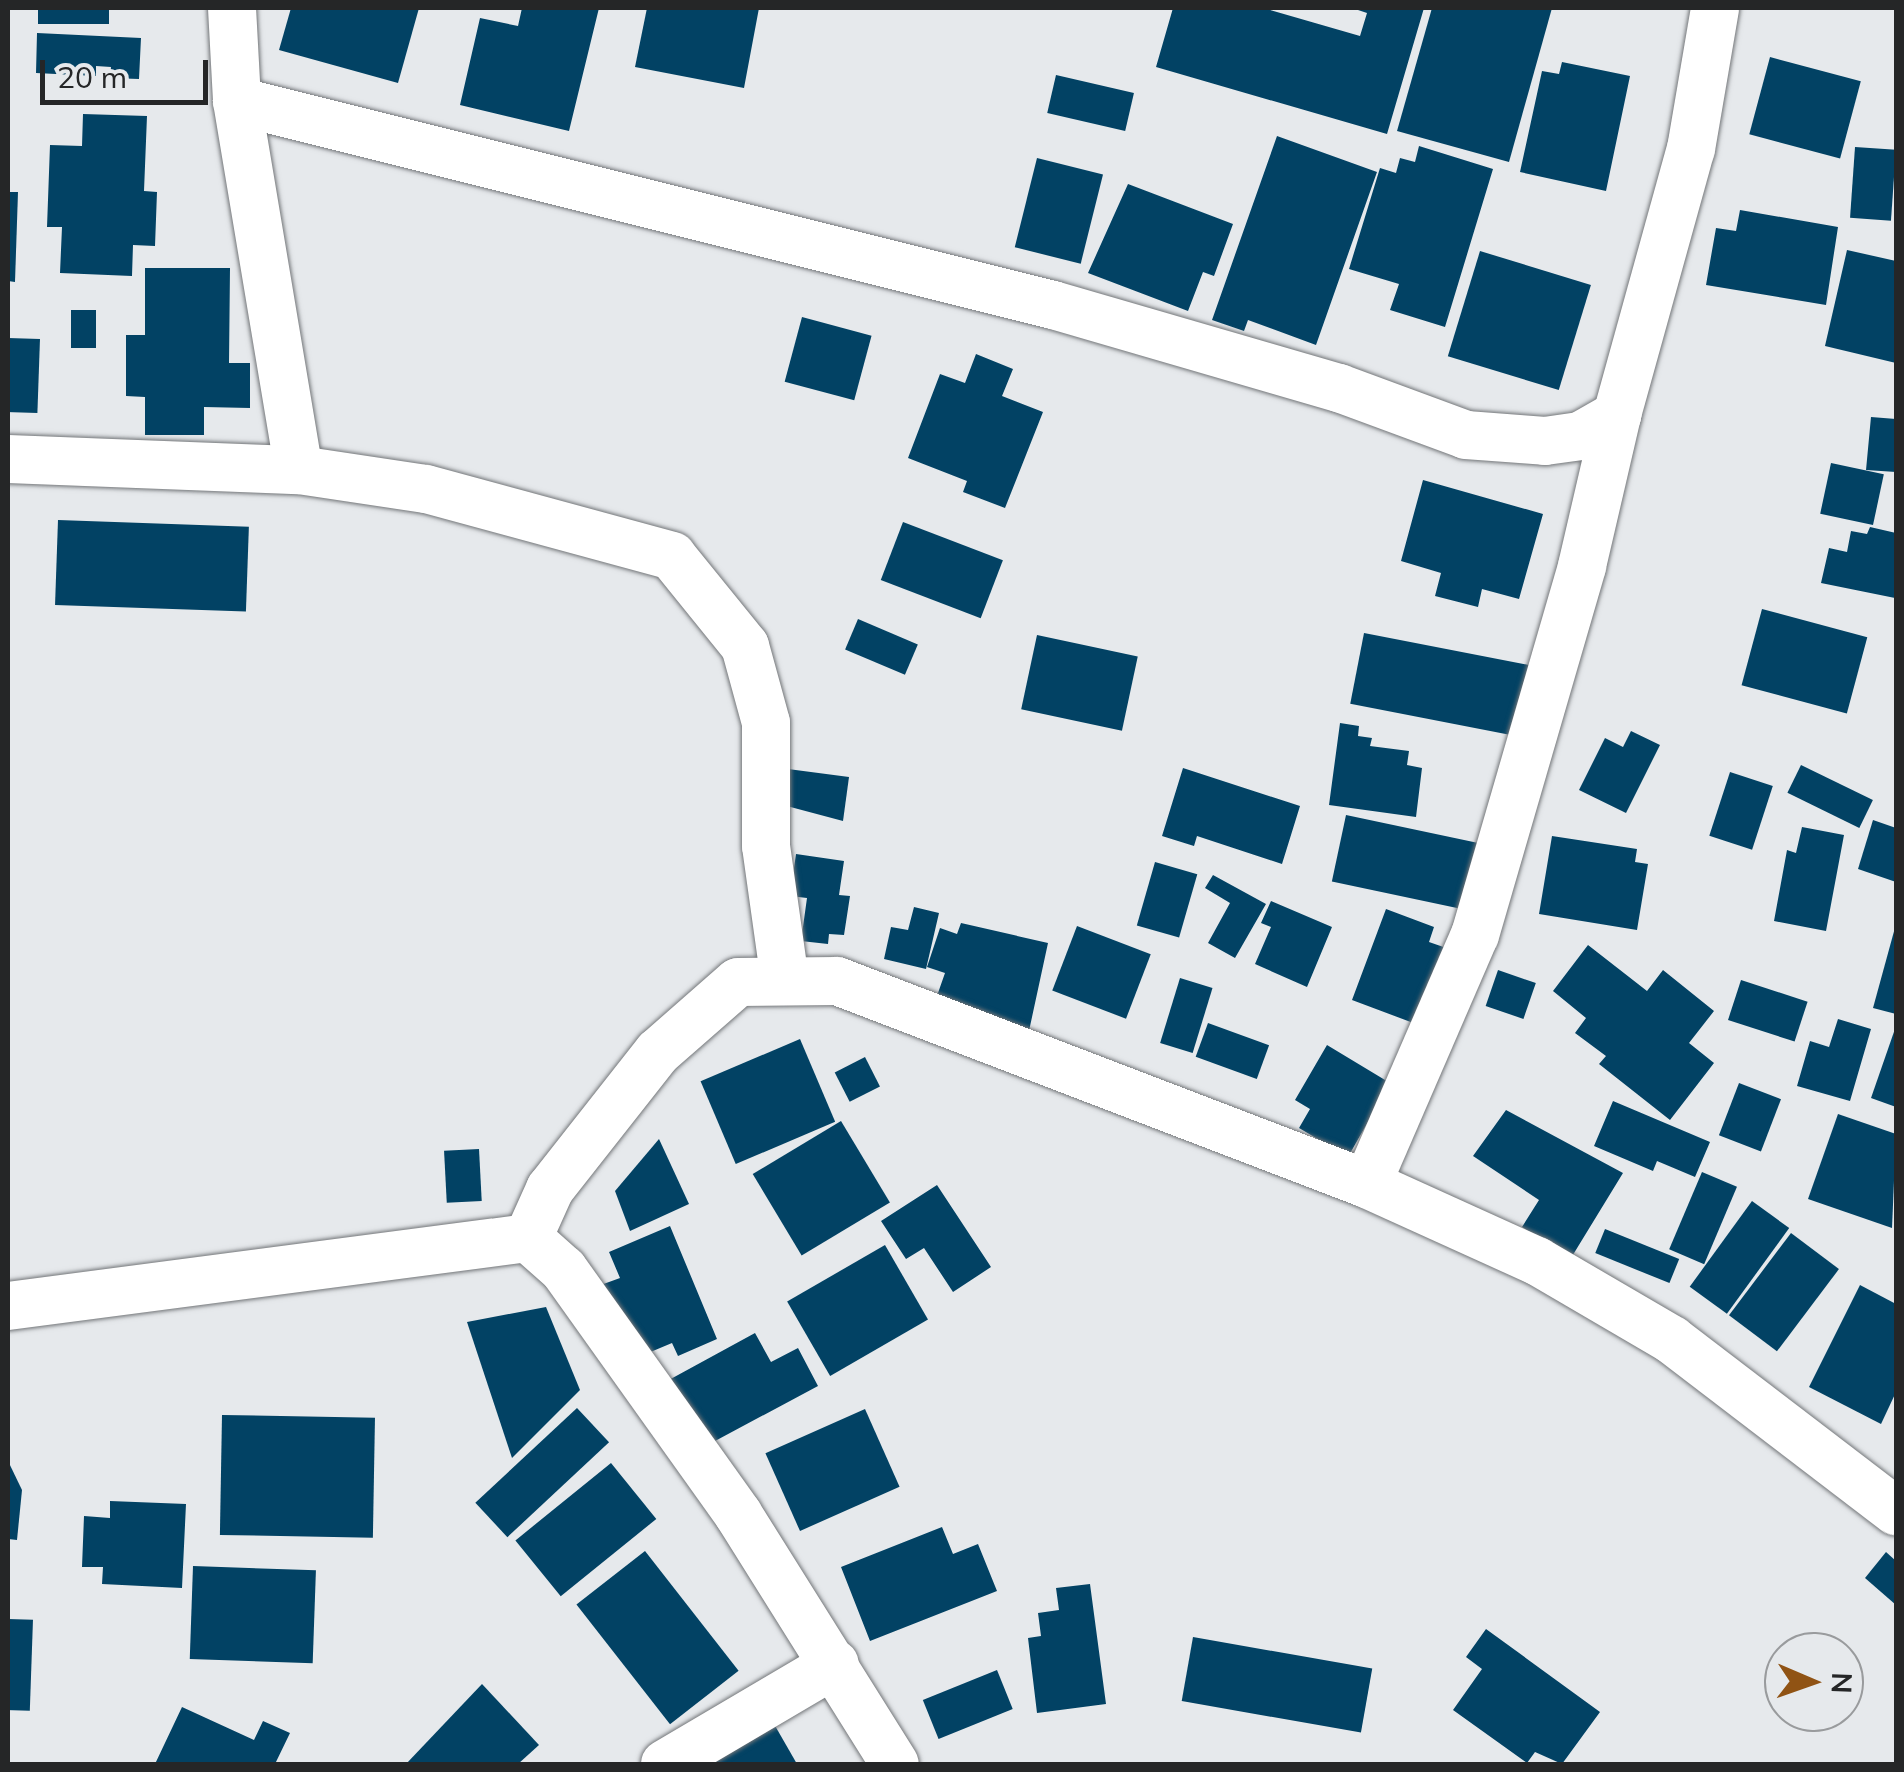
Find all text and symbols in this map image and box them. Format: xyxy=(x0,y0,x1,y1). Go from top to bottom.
scale bar xyxy=(45,40,212,102)
text: 20 m xyxy=(57,58,127,96)
north arrow xyxy=(1764,1632,1864,1732)
text: N xyxy=(1825,1672,1860,1694)

